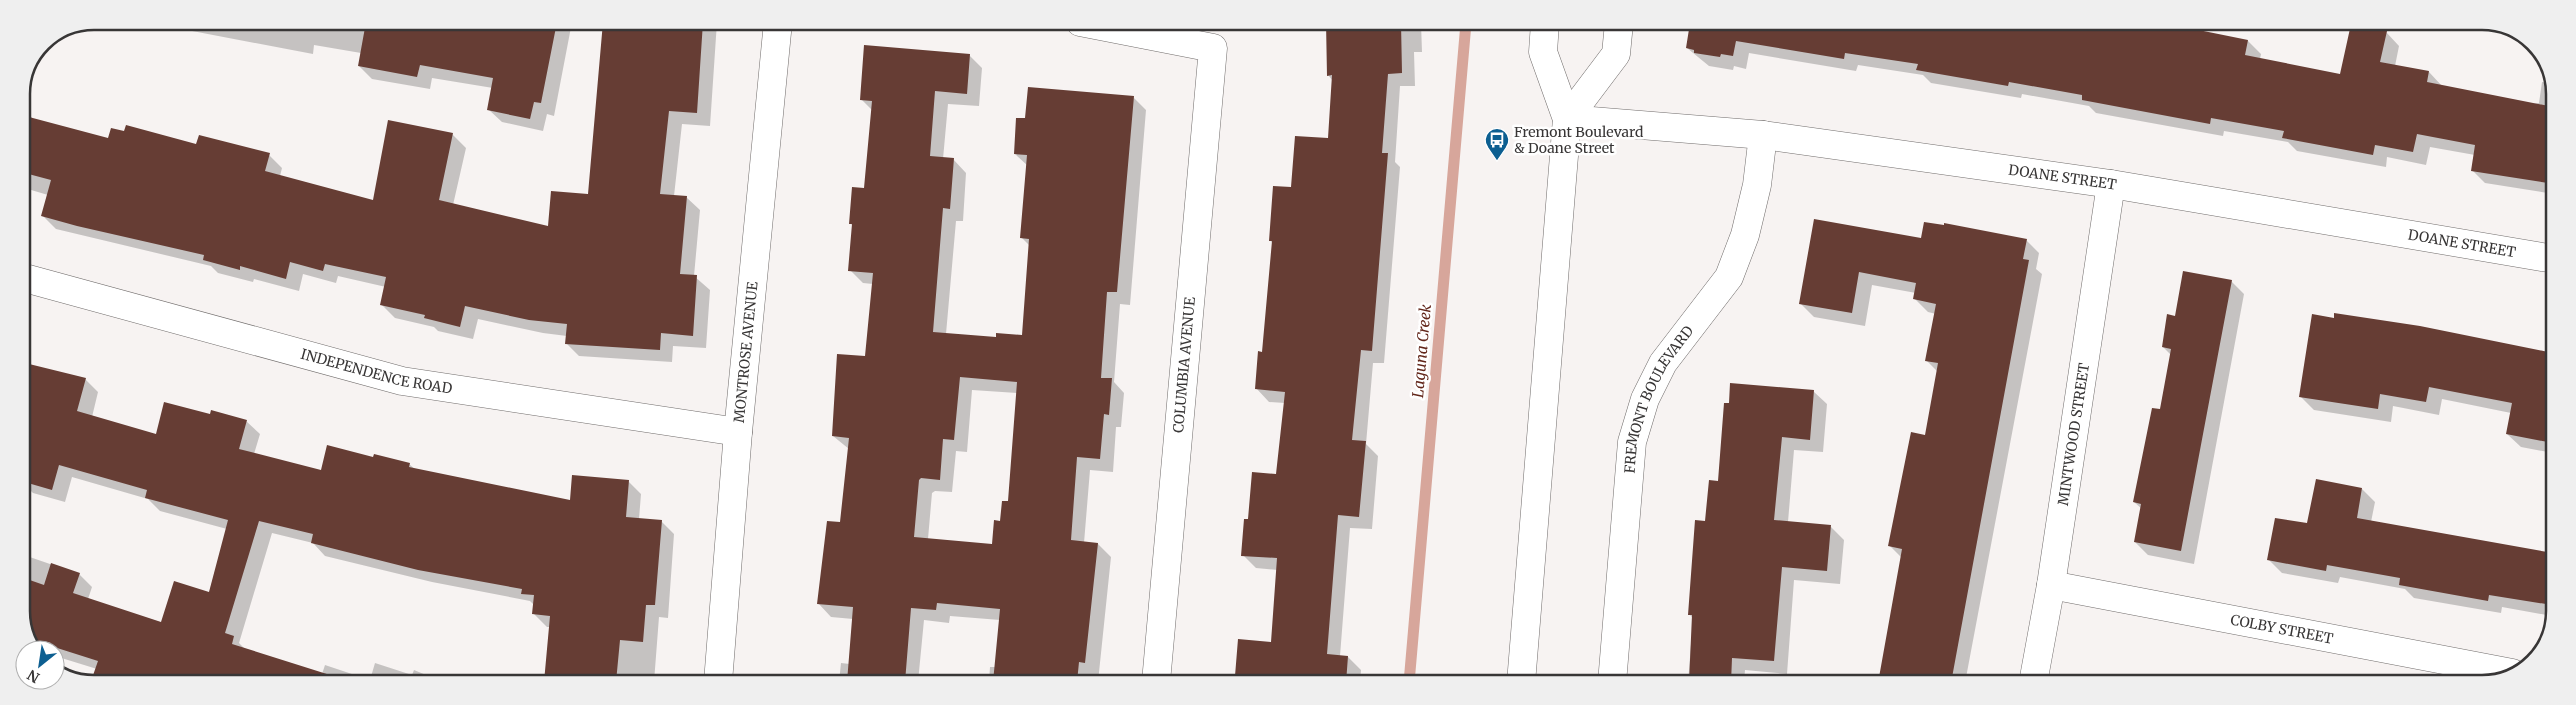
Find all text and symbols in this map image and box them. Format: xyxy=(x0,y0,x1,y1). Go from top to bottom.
place label: Fremont Boulevard & Doane Street xyxy=(1514,123,1644,157)
bus stop icon: Fremont Boulevard & Doane Street xyxy=(1484,127,1510,161)
street label: DOANE STREET xyxy=(2007,161,2118,194)
street label: DOANE STREET xyxy=(2407,225,2517,261)
street label: MONTROSE AVENUE xyxy=(730,281,762,424)
street label: COLUMBIA AVENUE xyxy=(1169,296,1199,434)
water label: Laguna Creek xyxy=(1408,303,1435,398)
street label: FREMONT BOULEVARD xyxy=(1620,322,1698,474)
street label: INDEPENDENCE ROAD xyxy=(299,345,454,398)
street label: MINTWOOD STREET xyxy=(2054,362,2093,507)
street label: COLBY STREET xyxy=(2229,610,2335,648)
north arrow xyxy=(15,640,65,690)
text: N xyxy=(24,666,43,687)

